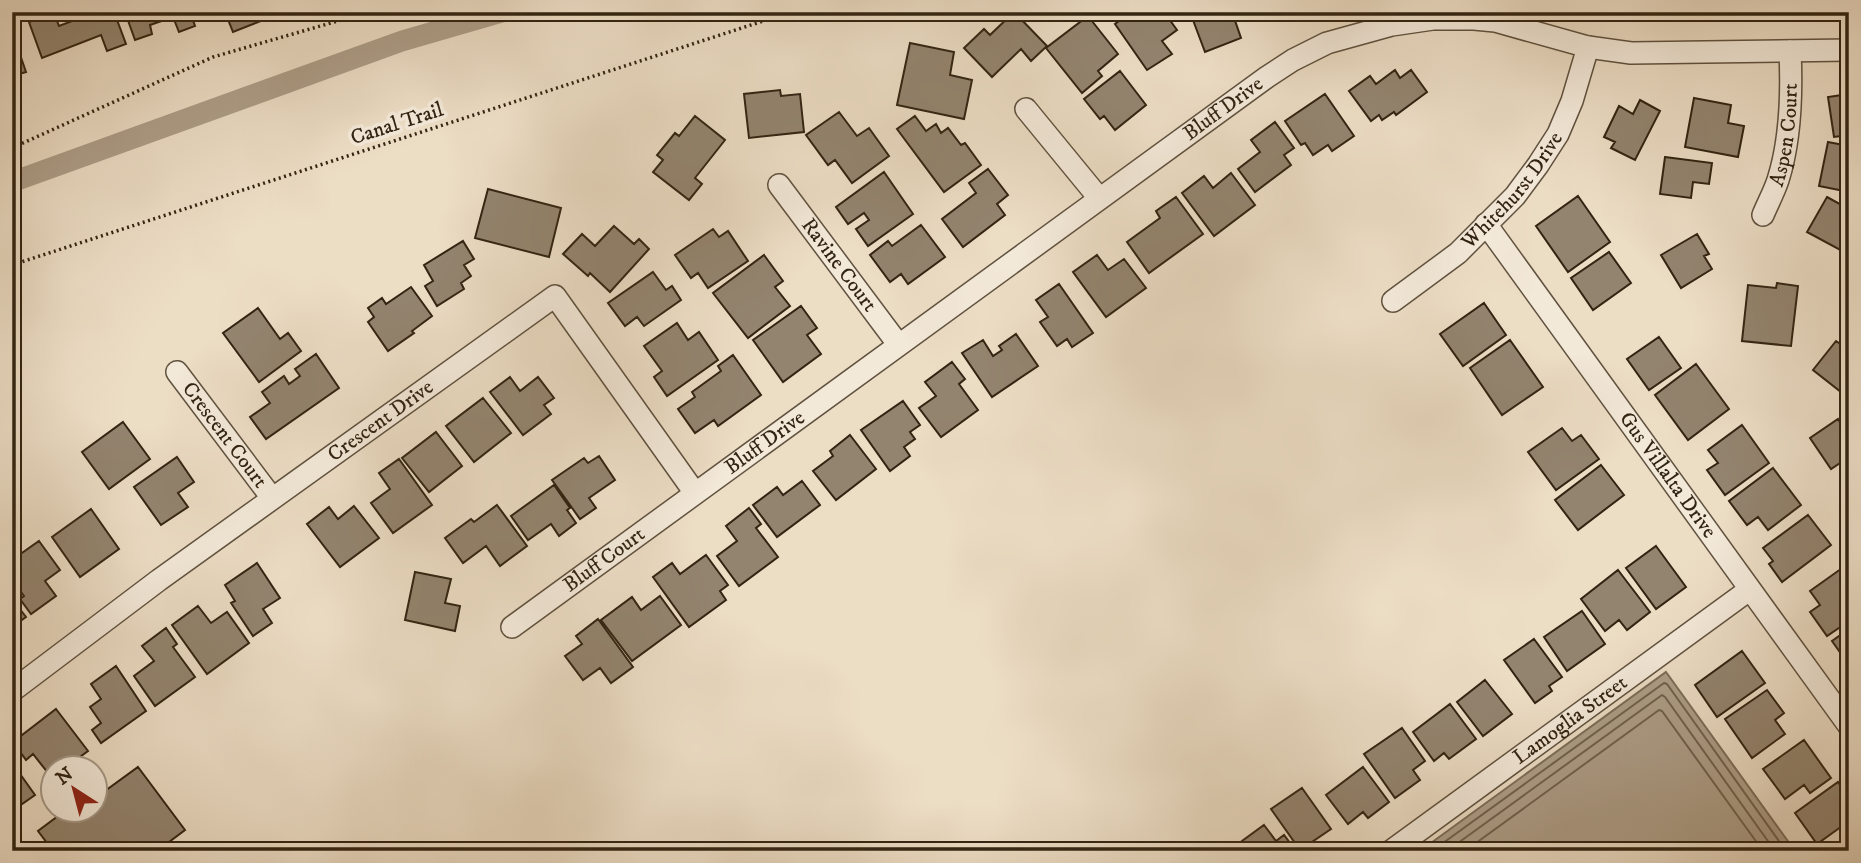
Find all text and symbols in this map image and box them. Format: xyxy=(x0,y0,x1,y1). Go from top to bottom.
street label: Bluff Drive xyxy=(1178,71,1269,147)
street label: Aspen Court xyxy=(1764,83,1804,190)
street label: Canal Trail xyxy=(347,97,447,151)
street label: Whitehurst Drive xyxy=(1455,127,1569,256)
street label: Ravine Court xyxy=(795,213,883,317)
street label: Crescent Drive xyxy=(323,374,439,468)
street label: Crescent Court xyxy=(176,377,273,493)
street label: Bluff Drive xyxy=(720,405,810,480)
street label: Gus Villalta Drive xyxy=(1613,407,1722,544)
street label: Bluff Court xyxy=(558,521,650,598)
street label: Lamoglia Street xyxy=(1508,670,1633,771)
north arrow xyxy=(38,754,108,824)
text: N xyxy=(52,762,78,790)

